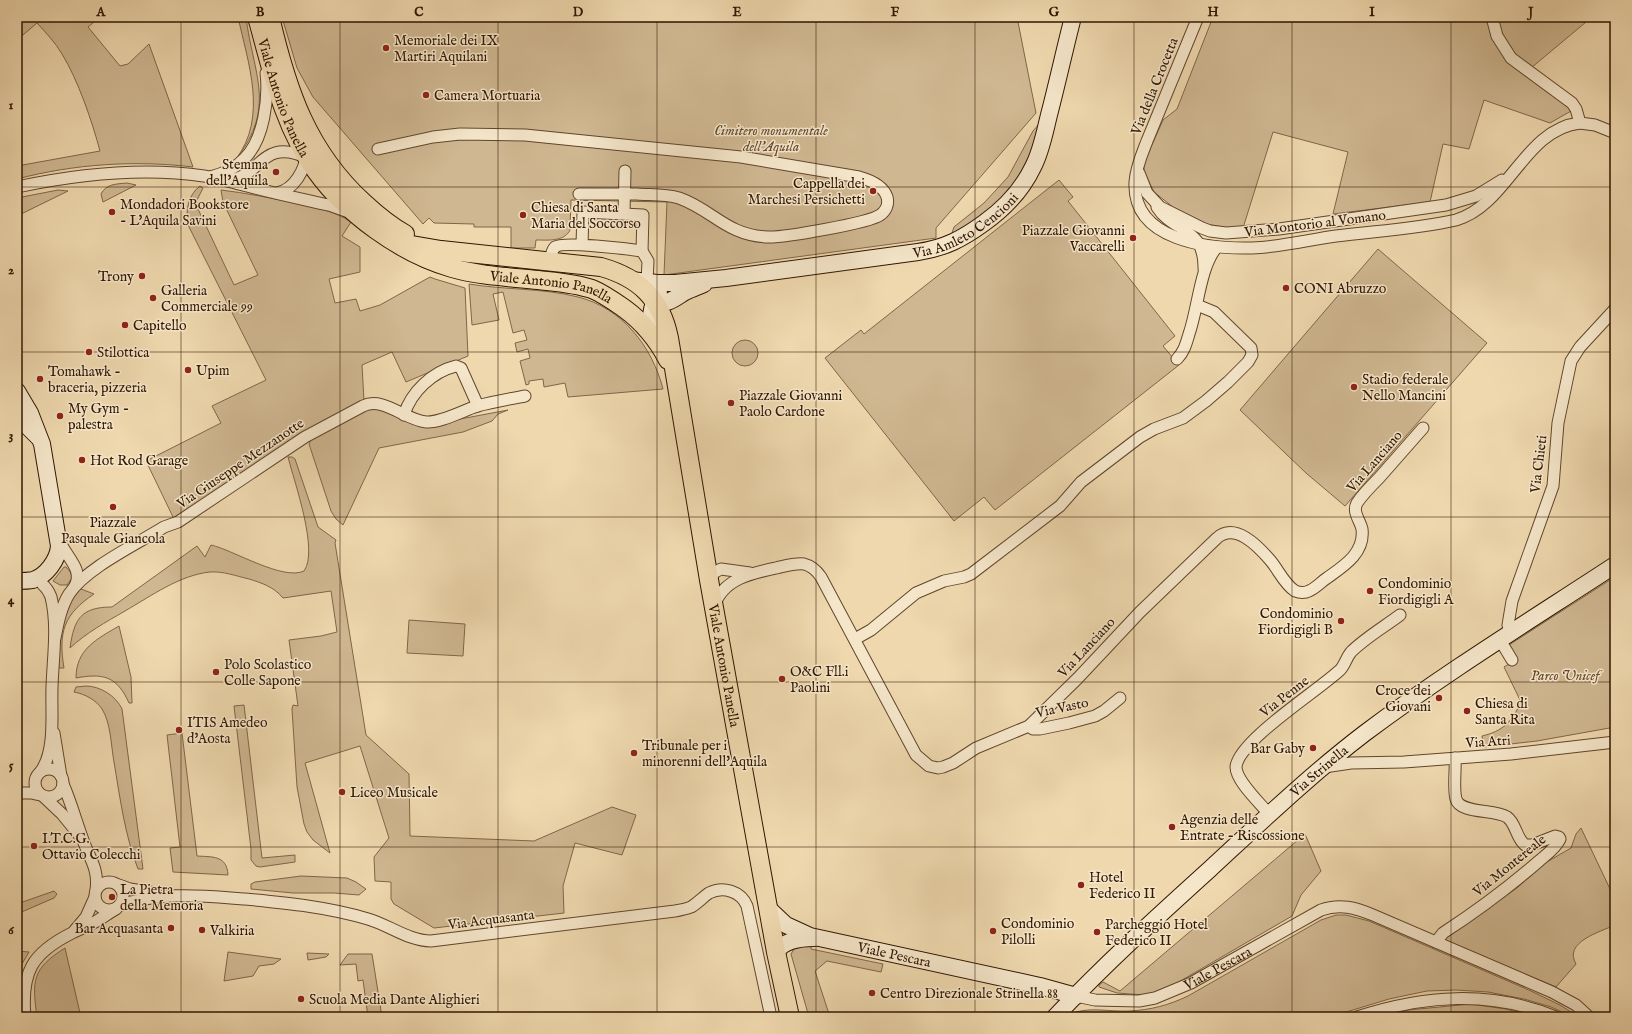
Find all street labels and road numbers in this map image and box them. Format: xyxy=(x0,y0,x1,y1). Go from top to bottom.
street label: Via della Crocetta xyxy=(1127,34,1183,139)
street label: Viale Antonio Panella xyxy=(253,36,313,161)
street label: Via Amleto Cencioni xyxy=(911,189,1023,263)
street label: Via Montorio al Vomano xyxy=(1242,206,1387,242)
street label: Viale Antonio Panella xyxy=(488,267,616,308)
street label: Via Giuseppe Mezzanotte xyxy=(173,414,308,514)
street label: Via Lanciano xyxy=(1342,427,1407,497)
street label: Via Chieti xyxy=(1526,434,1551,495)
street label: Viale Antonio Panella xyxy=(703,602,744,730)
street label: Via Lanciano xyxy=(1053,613,1120,682)
street label: Via Penne xyxy=(1256,672,1313,722)
street label: Via Vasto xyxy=(1033,694,1091,723)
street label: Via Atri xyxy=(1464,731,1511,753)
street label: Via Strinella xyxy=(1286,741,1353,802)
street label: Via Montereale xyxy=(1469,830,1550,901)
street label: Via Acquasanta xyxy=(446,906,536,934)
street label: Viale Pescara xyxy=(855,938,933,972)
street label: Viale Pescara xyxy=(1180,942,1256,995)

